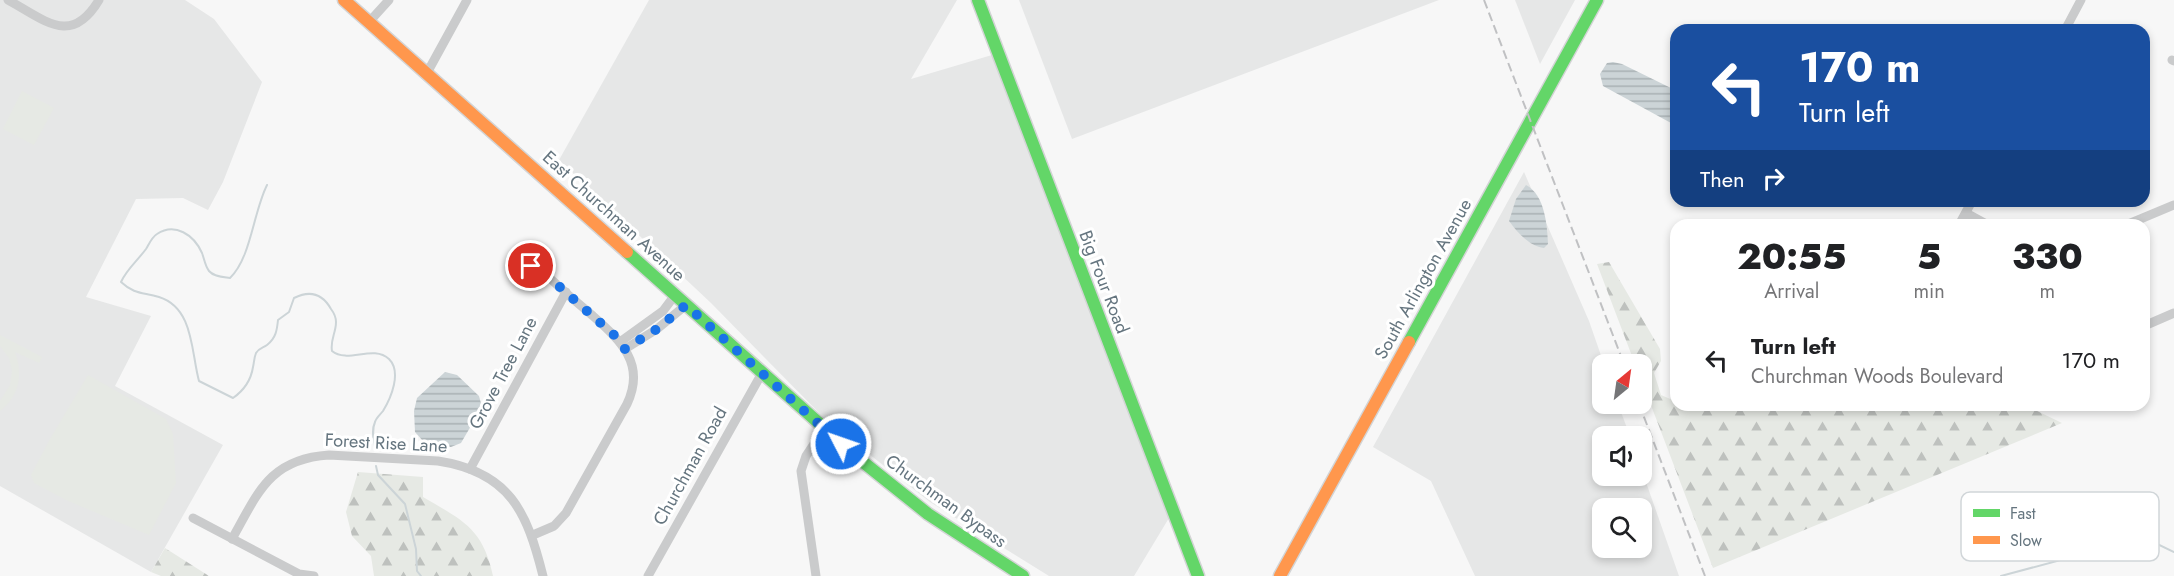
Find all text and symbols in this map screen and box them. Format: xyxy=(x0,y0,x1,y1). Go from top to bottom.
text: 170 m xyxy=(1799,37,1921,98)
icon: left xyxy=(1700,48,1778,126)
text: Turn left xyxy=(1799,93,1889,132)
street label: East Churchman Avenue xyxy=(537,145,691,287)
icon: right xyxy=(1757,162,1790,195)
text: Then xyxy=(1700,163,1745,195)
street label: South Arlington Avenue xyxy=(1368,194,1478,364)
street label: Big Four Road xyxy=(1072,227,1136,337)
text: 20:55 xyxy=(1737,230,1846,282)
text: 5 xyxy=(1917,230,1941,282)
text: 330 xyxy=(2012,230,2083,282)
pin xyxy=(505,240,556,291)
icon: arrive xyxy=(514,249,547,282)
text: Arrival xyxy=(1764,277,1819,306)
text: min xyxy=(1913,277,1945,306)
text: m xyxy=(2040,277,2055,306)
street label: Grove Tree Lane xyxy=(462,312,544,434)
text: Turn left xyxy=(1751,330,1836,362)
icon: left xyxy=(1700,344,1733,377)
text: 170 m xyxy=(2062,344,2120,376)
north arrow xyxy=(1592,354,1652,414)
map controls xyxy=(1592,354,1652,558)
text: Churchman Woods Boulevard xyxy=(1751,362,2003,391)
street label: Churchman Road xyxy=(647,402,733,530)
position arrow xyxy=(809,412,873,476)
button: sound xyxy=(1592,426,1652,486)
street label: Forest Rise Lane xyxy=(324,427,448,459)
street label: Churchman Bypass xyxy=(880,448,1012,554)
legend xyxy=(1961,492,2159,561)
button: search xyxy=(1592,498,1652,558)
text: Fast xyxy=(2010,502,2036,525)
text: Slow xyxy=(2010,529,2042,552)

